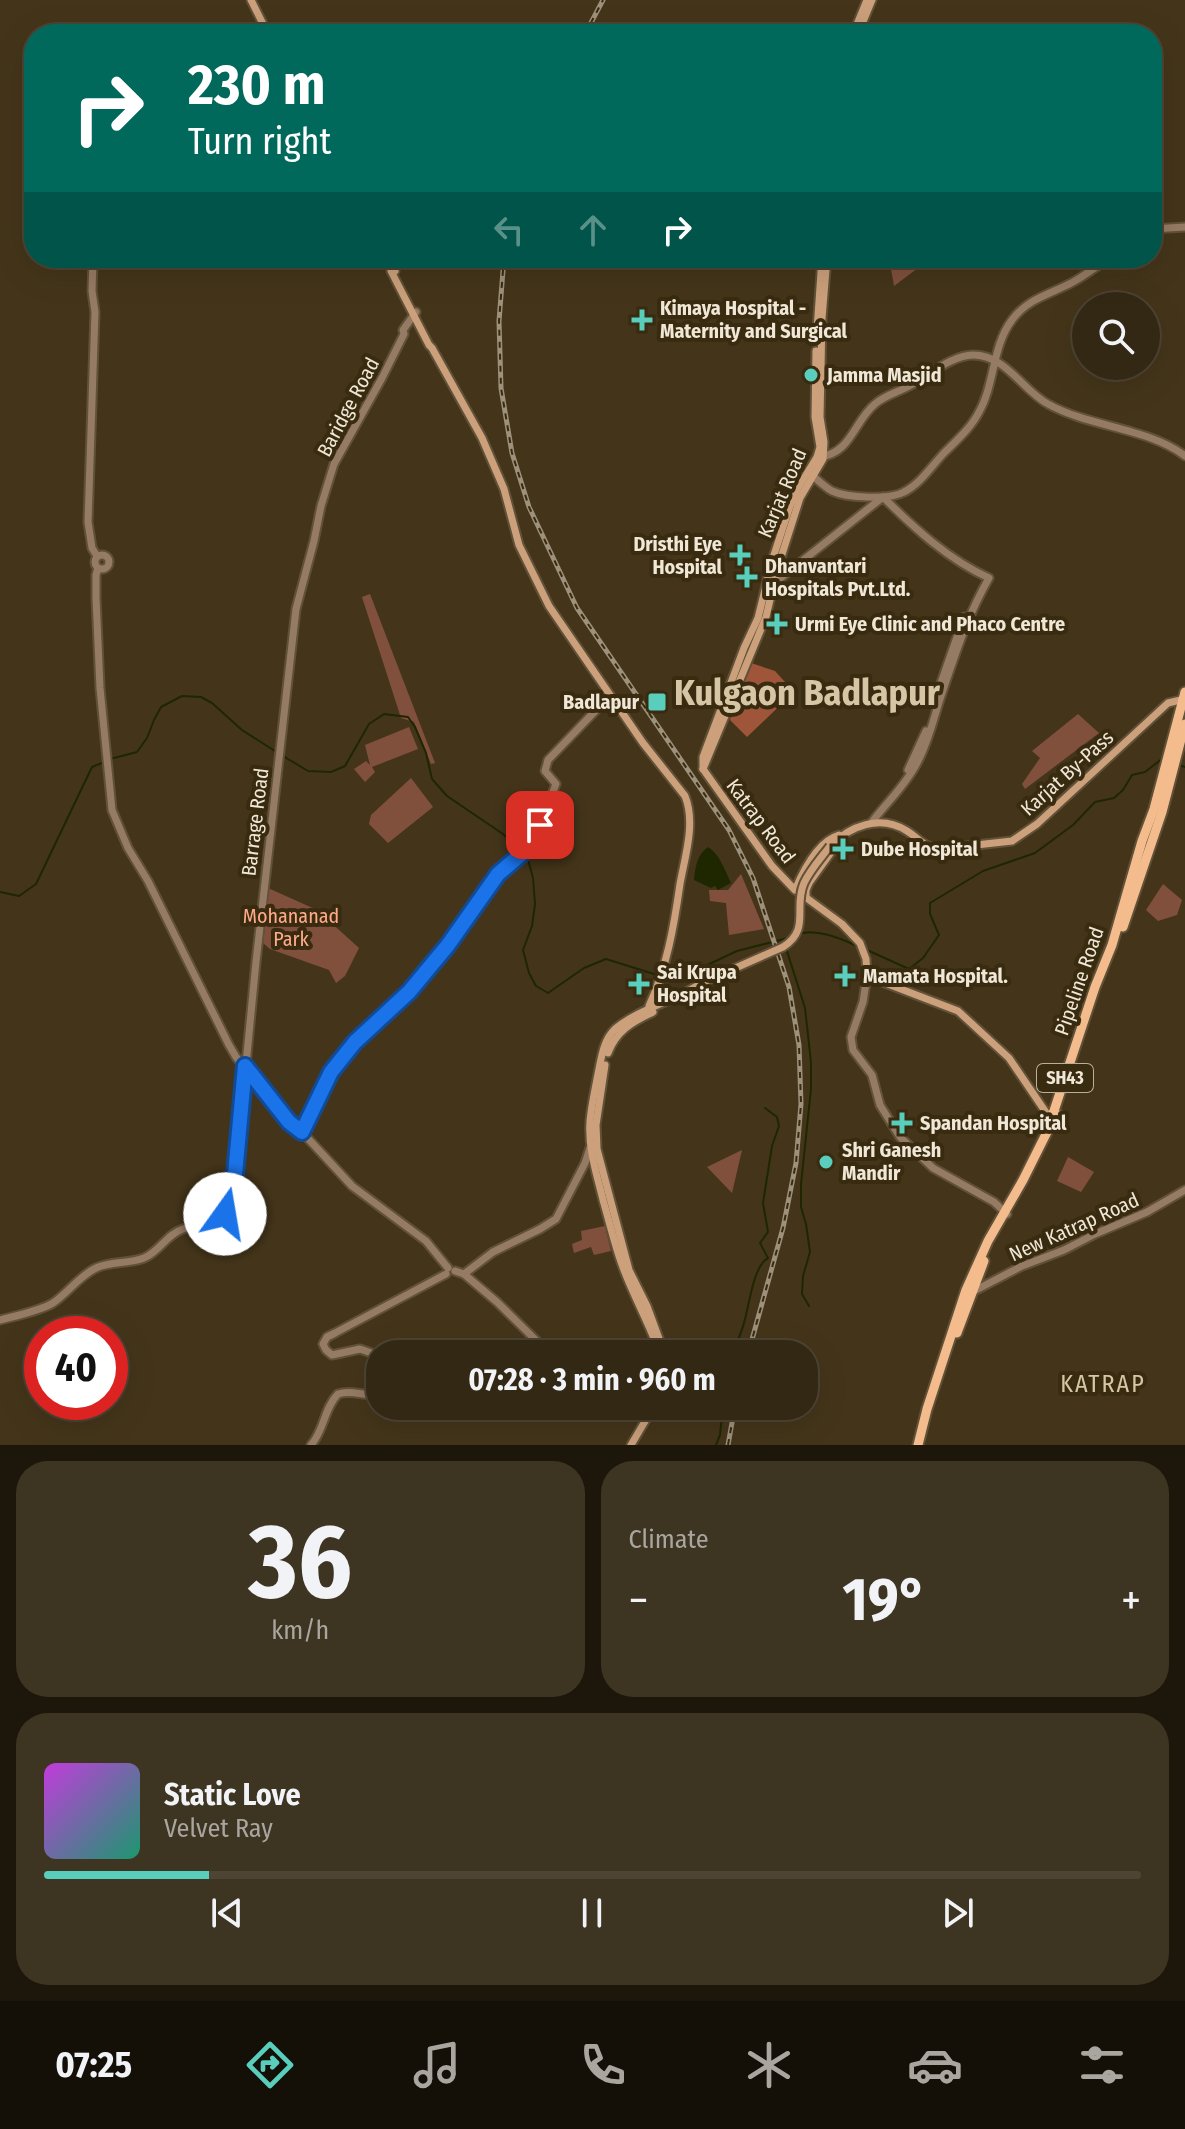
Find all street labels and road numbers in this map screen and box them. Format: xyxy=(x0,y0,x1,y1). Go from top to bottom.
street label: Baridge Road xyxy=(312,353,384,461)
street label: Karjat Road xyxy=(752,445,812,541)
street label: Karjat By-Pass xyxy=(1016,725,1118,821)
street label: Barrage Road xyxy=(236,767,274,877)
street label: Katrap Road xyxy=(721,774,801,868)
street label: Pipeline Road xyxy=(1049,924,1109,1038)
road number: SH43 xyxy=(1037,1064,1093,1092)
street label: New Katrap Road xyxy=(1005,1188,1143,1266)

